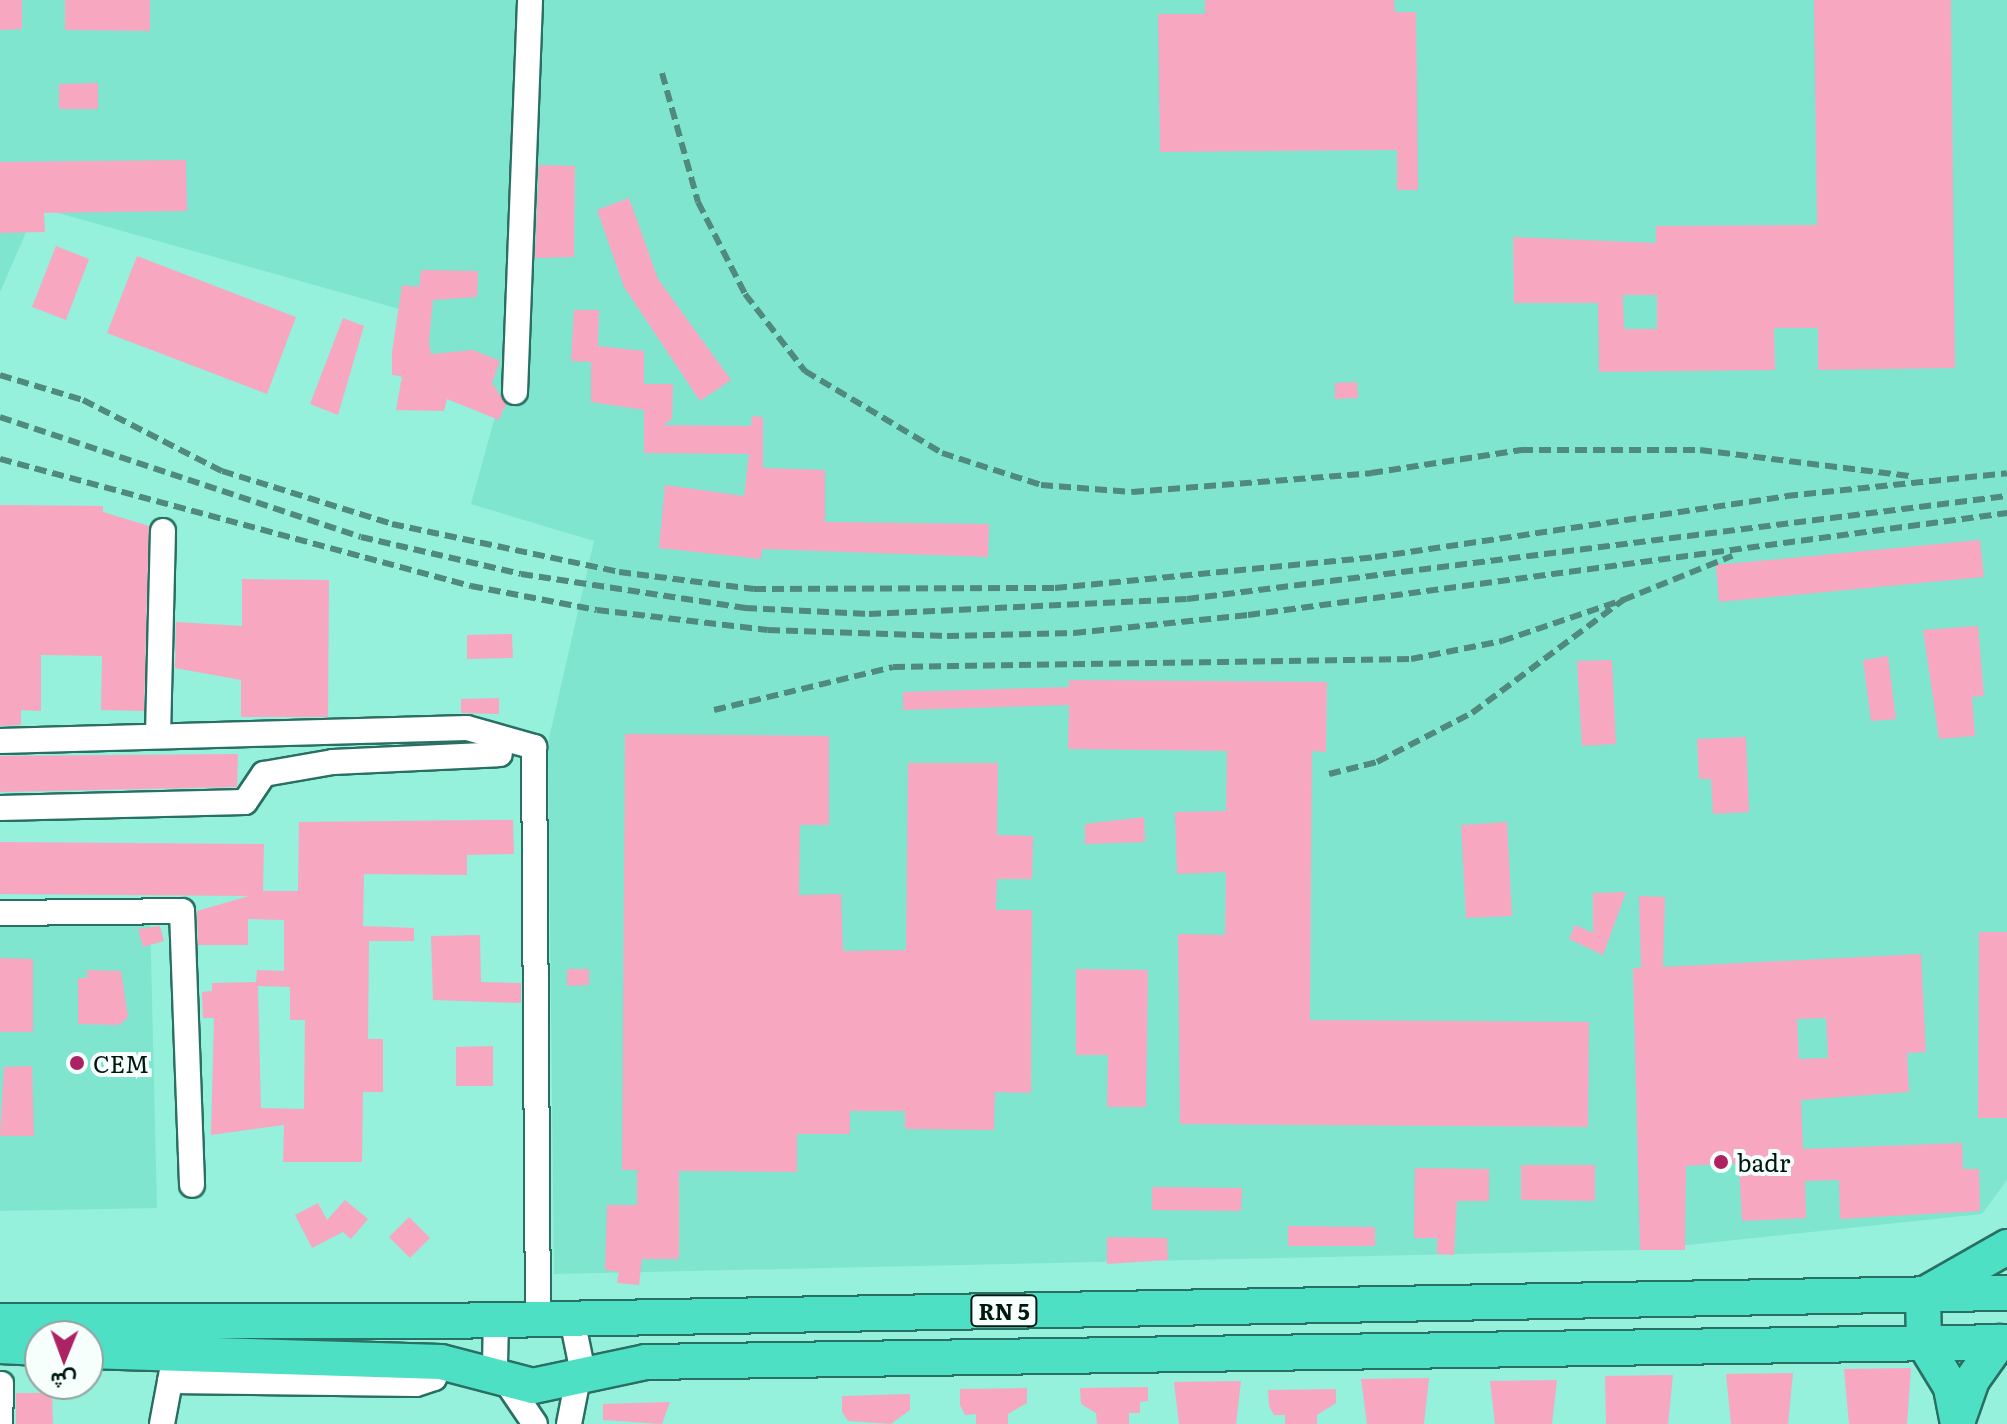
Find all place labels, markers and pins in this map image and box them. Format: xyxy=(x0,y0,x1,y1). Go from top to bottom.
place label: CEM xyxy=(93,1049,149,1077)
marker: CEM xyxy=(68,1054,86,1072)
place label: badr xyxy=(1737,1148,1790,1176)
marker: badr xyxy=(1712,1153,1730,1171)

